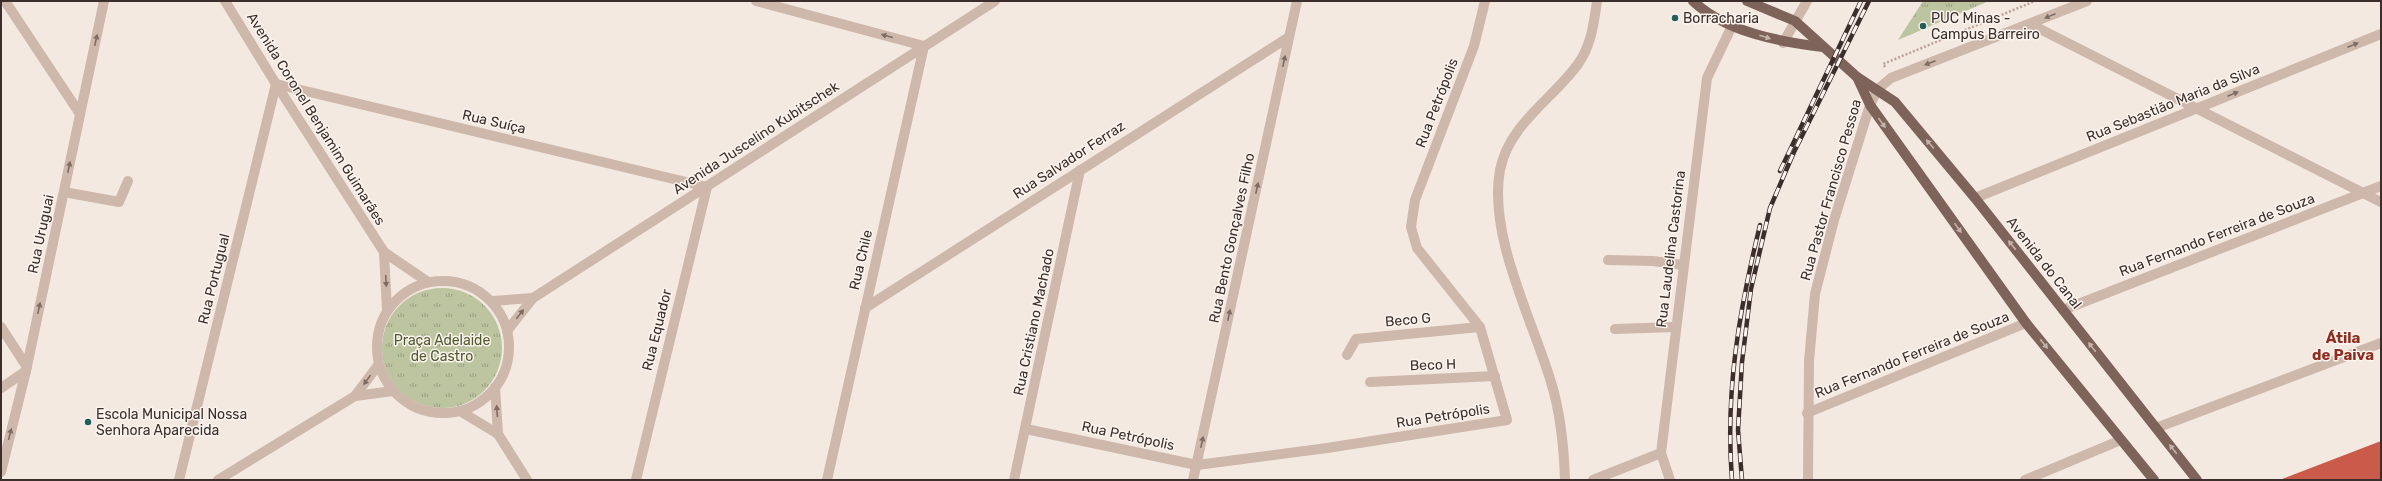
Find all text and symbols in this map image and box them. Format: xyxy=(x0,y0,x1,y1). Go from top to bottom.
street label: Avenida Coronel Benjamim Guimarães xyxy=(243,10,389,228)
place label: Borracharia xyxy=(1683,10,1759,27)
place label: PUC Minas - Campus Barreiro xyxy=(1931,10,2040,43)
marker: Borracharia xyxy=(1670,13,1680,23)
one-way arrow xyxy=(2044,13,2056,19)
marker: PUC Minas - Campus Barreiro xyxy=(1918,21,1928,31)
one-way arrow xyxy=(93,33,99,46)
one-way arrow xyxy=(880,33,892,39)
one-way arrow xyxy=(1759,34,1771,40)
one-way arrow xyxy=(2348,42,2359,48)
one-way arrow xyxy=(1281,55,1287,67)
street label: Rua Petrópolis xyxy=(1412,56,1462,150)
street label: Rua Sebastião Maria da Silva xyxy=(2084,60,2262,146)
one-way arrow xyxy=(1923,61,1935,67)
street label: Avenida Juscelino Kubitschek xyxy=(670,77,843,198)
one-way arrow xyxy=(2228,91,2239,97)
street label: Rua Pastor Francisco Pessoa xyxy=(1797,97,1865,283)
street label: Rua Suíça xyxy=(461,106,527,138)
one-way arrow xyxy=(1878,117,1886,128)
street label: Rua Salvador Ferraz xyxy=(1010,118,1128,202)
one-way arrow xyxy=(1926,139,1935,150)
street label: Rua Bento Gonçalves Filho xyxy=(1206,151,1258,325)
one-way arrow xyxy=(66,161,72,173)
street label: Rua Laudelina Castorina xyxy=(1653,170,1689,328)
one-way arrow xyxy=(1254,182,1260,194)
street label: Rua Fernando Ferreira de Souza xyxy=(2117,190,2317,280)
street label: Rua Uruguai xyxy=(24,193,58,275)
street label: Avenida do Canal xyxy=(2003,214,2085,312)
one-way arrow xyxy=(1954,223,1962,233)
street label: Rua Chile xyxy=(846,228,876,292)
street label: Rua Portugual xyxy=(195,232,233,326)
one-way arrow xyxy=(2008,240,2016,251)
street label: Rua Cristiano Machado xyxy=(1010,247,1058,397)
one-way arrow xyxy=(382,275,389,287)
street label: Rua Equador xyxy=(639,287,675,372)
one-way arrow xyxy=(37,301,43,314)
street label: Rua Fernando Ferreira de Souza xyxy=(1812,308,2012,402)
one-way arrow xyxy=(516,309,524,320)
one-way arrow xyxy=(1227,309,1233,321)
street label: Beco G xyxy=(1384,310,1432,330)
district label: Átila de Paiva xyxy=(2312,329,2374,364)
park label: Praça Adelaide de Castro xyxy=(394,332,490,365)
one-way arrow xyxy=(2039,339,2048,350)
one-way arrow xyxy=(2088,342,2097,353)
street label: Beco H xyxy=(1410,356,1456,374)
one-way arrow xyxy=(363,374,371,385)
street label: Rua Petrópolis xyxy=(1395,400,1491,432)
one-way arrow xyxy=(493,405,500,417)
place label: Escola Municipal Nossa Senhora Aparecida xyxy=(96,406,247,439)
marker: Escola Municipal Nossa Senhora Aparecida xyxy=(83,417,93,427)
street label: Rua Petrópolis xyxy=(1080,418,1176,454)
one-way arrow xyxy=(8,428,14,441)
one-way arrow xyxy=(1199,436,1205,448)
one-way arrow xyxy=(2168,444,2177,455)

